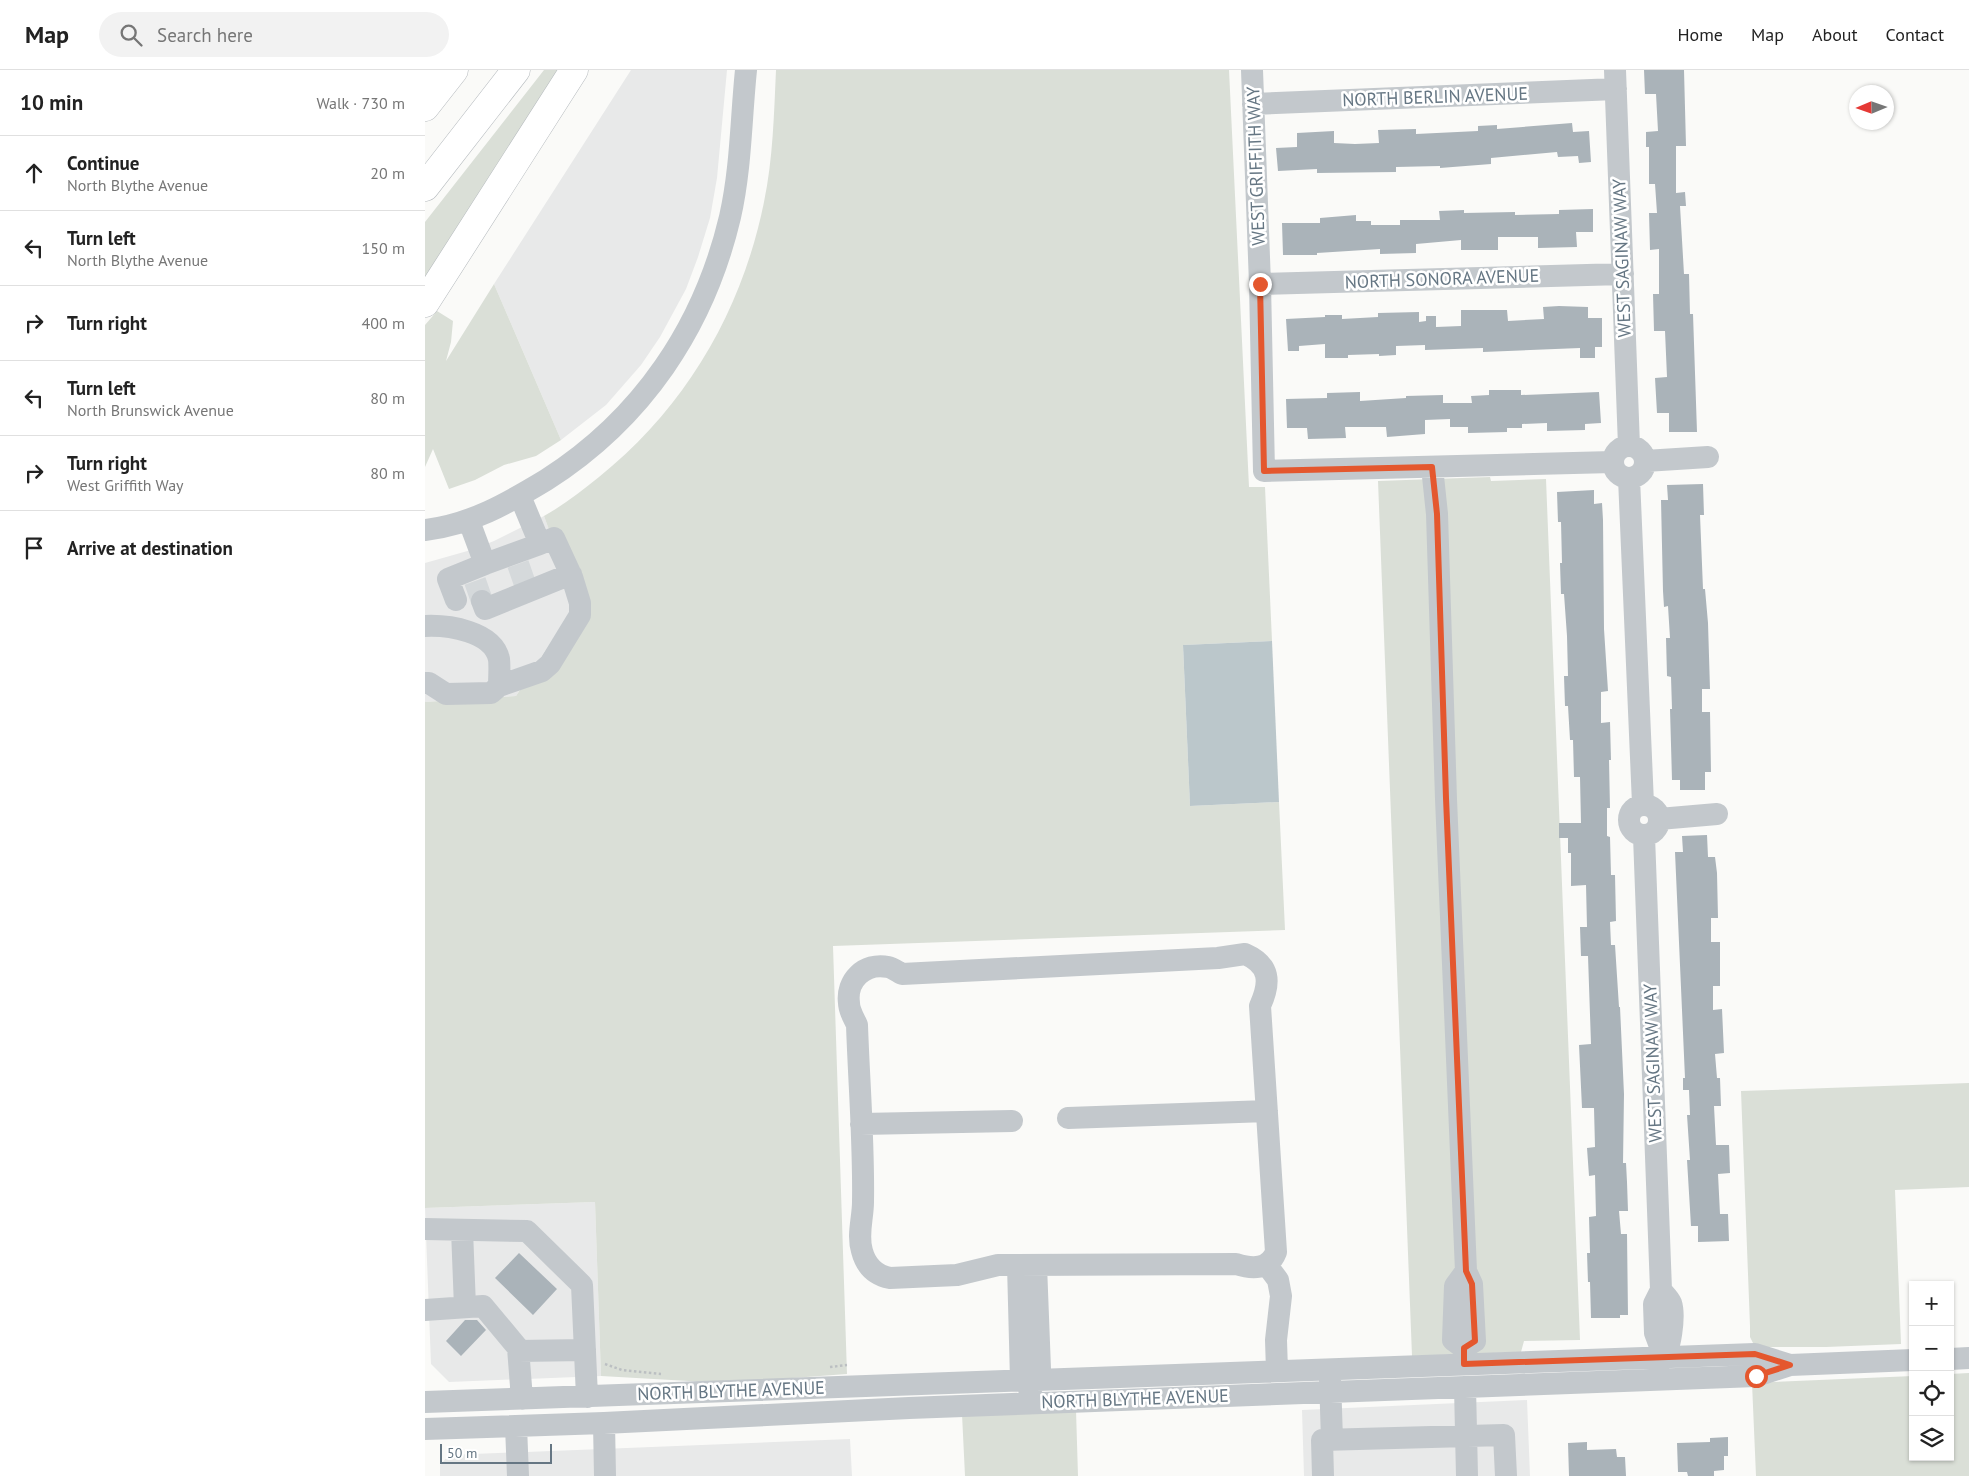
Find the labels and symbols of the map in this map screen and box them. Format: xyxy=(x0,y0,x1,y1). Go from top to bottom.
street label: NORTH BERLIN AVENUE xyxy=(1342,82,1528,111)
north arrow xyxy=(1849,85,1894,130)
street label: WEST GRIFFITH WAY xyxy=(1241,86,1270,246)
street label: WEST SAGINAW WAY xyxy=(1607,178,1636,338)
street label: NORTH SONORA AVENUE xyxy=(1344,264,1540,293)
route end xyxy=(1249,273,1272,296)
street label: WEST SAGINAW WAY xyxy=(1638,983,1667,1143)
route start xyxy=(1745,1365,1768,1388)
street label: NORTH BLYTHE AVENUE xyxy=(637,1376,825,1405)
street label: NORTH BLYTHE AVENUE xyxy=(1041,1384,1229,1413)
scale bar xyxy=(440,1441,553,1464)

